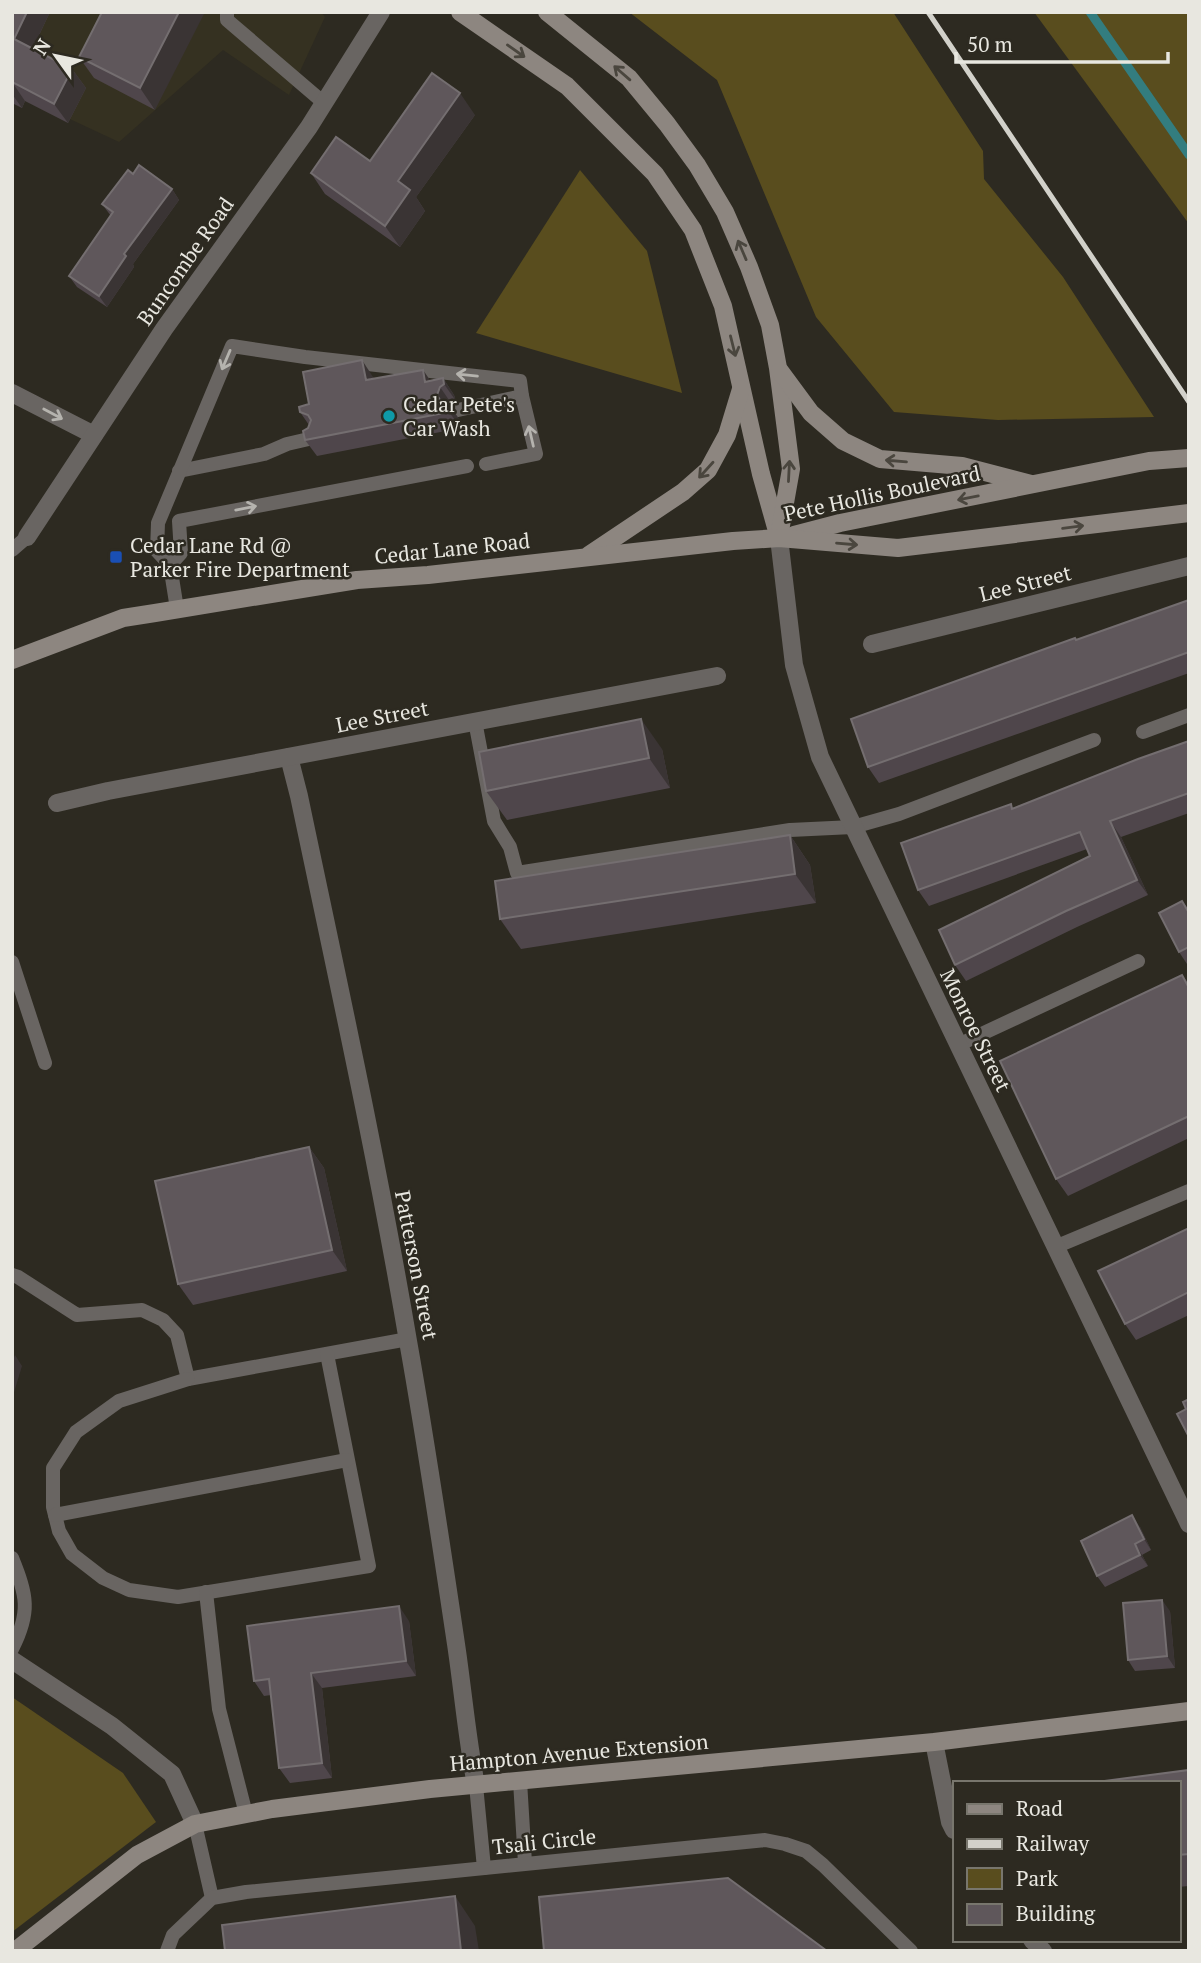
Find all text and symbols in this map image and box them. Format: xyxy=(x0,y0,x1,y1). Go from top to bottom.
north arrow xyxy=(21,21,91,91)
scale bar xyxy=(956,21,1168,65)
text: 50 m xyxy=(967,30,1013,58)
text: N xyxy=(27,33,56,59)
one-way arrow xyxy=(506,44,525,58)
one-way arrow xyxy=(614,65,632,81)
street label: Buncombe Road xyxy=(130,191,240,331)
one-way arrow xyxy=(735,240,748,261)
one-way arrow xyxy=(727,334,740,357)
one-way arrow xyxy=(219,349,232,371)
one-way arrow xyxy=(456,368,479,381)
place label: Cedar Pete's Car Wash xyxy=(403,390,515,442)
one-way arrow xyxy=(42,408,63,421)
marker: Cedar Pete's Car Wash xyxy=(381,408,397,424)
one-way arrow xyxy=(524,425,538,448)
one-way arrow xyxy=(885,454,907,467)
street label: Pete Hollis Boulevard xyxy=(781,458,983,527)
one-way arrow xyxy=(783,460,796,483)
one-way arrow xyxy=(698,461,714,479)
one-way arrow xyxy=(957,492,980,505)
one-way arrow xyxy=(234,501,257,515)
one-way arrow xyxy=(1061,520,1084,533)
street label: Cedar Lane Road xyxy=(373,526,531,570)
place label: Cedar Lane Rd @ Parker Fire Department xyxy=(130,531,350,583)
one-way arrow xyxy=(835,538,858,551)
marker: Cedar Lane Rd @ Parker Fire Department xyxy=(108,549,124,565)
street label: Lee Street xyxy=(976,558,1074,608)
street label: Lee Street xyxy=(333,693,431,739)
street label: Monroe Street xyxy=(934,964,1018,1096)
street label: Patterson Street xyxy=(389,1188,445,1342)
street label: Hampton Avenue Extension xyxy=(448,1727,710,1777)
legend xyxy=(953,1781,1180,1942)
text: Road xyxy=(1016,1794,1063,1822)
street label: Tsali Circle xyxy=(491,1822,597,1860)
text: Railway xyxy=(1016,1829,1090,1857)
text: Park xyxy=(1016,1864,1058,1892)
text: Building xyxy=(1016,1899,1096,1927)

